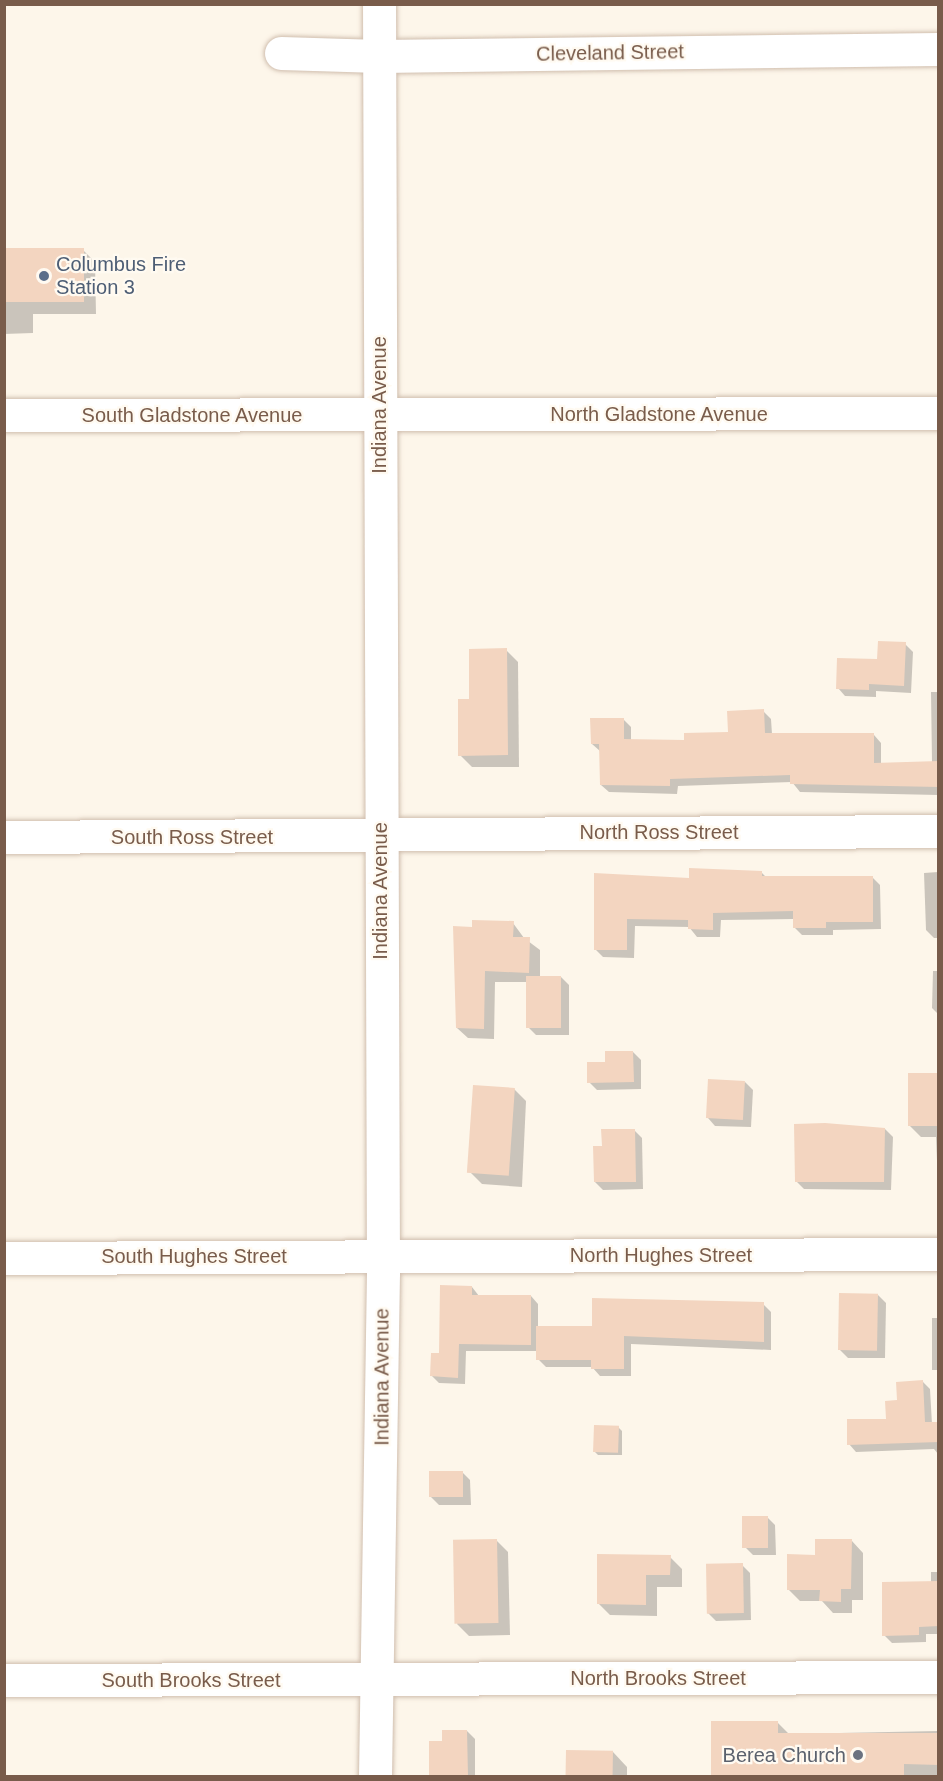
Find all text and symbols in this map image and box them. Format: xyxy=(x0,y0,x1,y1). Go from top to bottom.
street label: Cleveland Street xyxy=(536,40,684,66)
place label: Columbus Fire Station 3 xyxy=(56,252,186,299)
marker: Columbus Fire Station 3 xyxy=(37,269,51,283)
street label: Indiana Avenue xyxy=(367,336,391,474)
street label: North Gladstone Avenue xyxy=(550,402,768,426)
street label: South Gladstone Avenue xyxy=(81,403,303,427)
street label: North Ross Street xyxy=(580,820,738,844)
street label: Indiana Avenue xyxy=(368,822,392,960)
street label: South Ross Street xyxy=(111,825,273,849)
street label: North Hughes Street xyxy=(570,1243,752,1267)
street label: South Hughes Street xyxy=(101,1244,287,1268)
street label: Indiana Avenue xyxy=(370,1308,394,1446)
street label: North Brooks Street xyxy=(570,1666,746,1690)
street label: South Brooks Street xyxy=(102,1668,280,1692)
place label: Berea Church xyxy=(723,1743,846,1767)
marker: Berea Church xyxy=(851,1748,865,1762)

